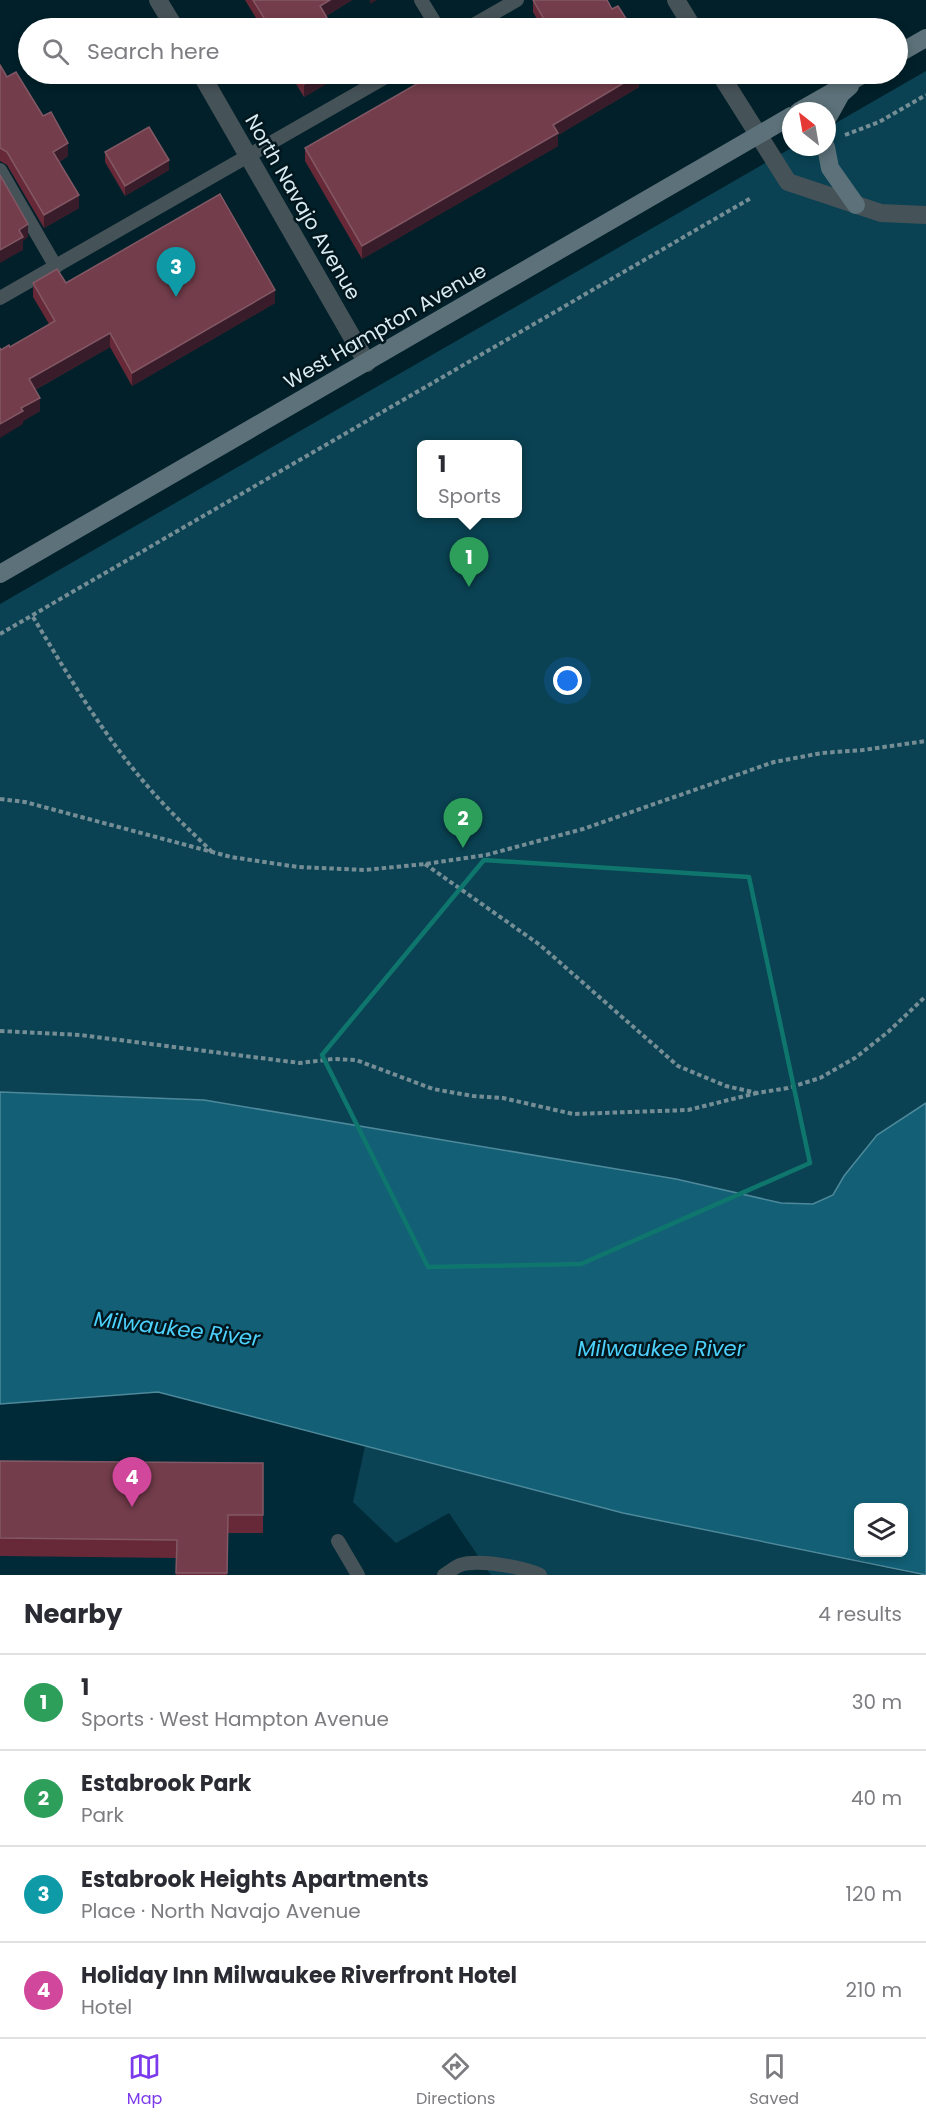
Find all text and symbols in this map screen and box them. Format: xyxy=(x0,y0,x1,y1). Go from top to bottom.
search box xyxy=(18,18,908,84)
icon: search xyxy=(39,35,72,68)
text: Search here xyxy=(87,36,220,67)
north arrow xyxy=(782,102,836,156)
street label: North Navajo Avenue xyxy=(238,109,368,305)
pin: 3 xyxy=(156,248,195,297)
street label: West Hampton Avenue xyxy=(279,256,491,396)
popup xyxy=(417,440,522,518)
text: 1 xyxy=(438,449,446,480)
text: Sports xyxy=(438,482,501,510)
pin: 1 xyxy=(450,538,488,587)
your location xyxy=(553,666,582,695)
pin: 2 xyxy=(444,798,482,848)
water label: Milwaukee River xyxy=(92,1304,263,1353)
water label: Milwaukee River xyxy=(578,1334,746,1363)
pin: 4 xyxy=(112,1458,152,1507)
map controls xyxy=(854,1503,908,1557)
button: layers xyxy=(854,1503,908,1557)
text: Nearby xyxy=(24,1596,122,1632)
text: 4 results xyxy=(818,1600,902,1628)
text: 1 xyxy=(81,1672,89,1703)
text: 1 xyxy=(40,1688,47,1716)
text: 30 m xyxy=(852,1688,902,1716)
text: Sports · West Hampton Avenue xyxy=(81,1705,389,1733)
text: Estabrook Park xyxy=(81,1768,251,1799)
text: 2 xyxy=(38,1784,49,1812)
text: 40 m xyxy=(851,1784,902,1812)
text: Park xyxy=(81,1801,124,1829)
text: Estabrook Heights Apartments xyxy=(81,1864,429,1895)
text: 3 xyxy=(37,1880,50,1908)
text: 120 m xyxy=(846,1880,902,1908)
text: Place · North Navajo Avenue xyxy=(81,1897,361,1925)
text: Holiday Inn Milwaukee Riverfront Hotel xyxy=(81,1960,517,1991)
text: 4 xyxy=(37,1976,50,2004)
text: 210 m xyxy=(846,1976,902,2004)
text: Hotel xyxy=(81,1993,132,2021)
tab: Map xyxy=(127,2050,162,2111)
tab: Directions xyxy=(416,2050,495,2111)
tab: Saved xyxy=(749,2050,799,2111)

